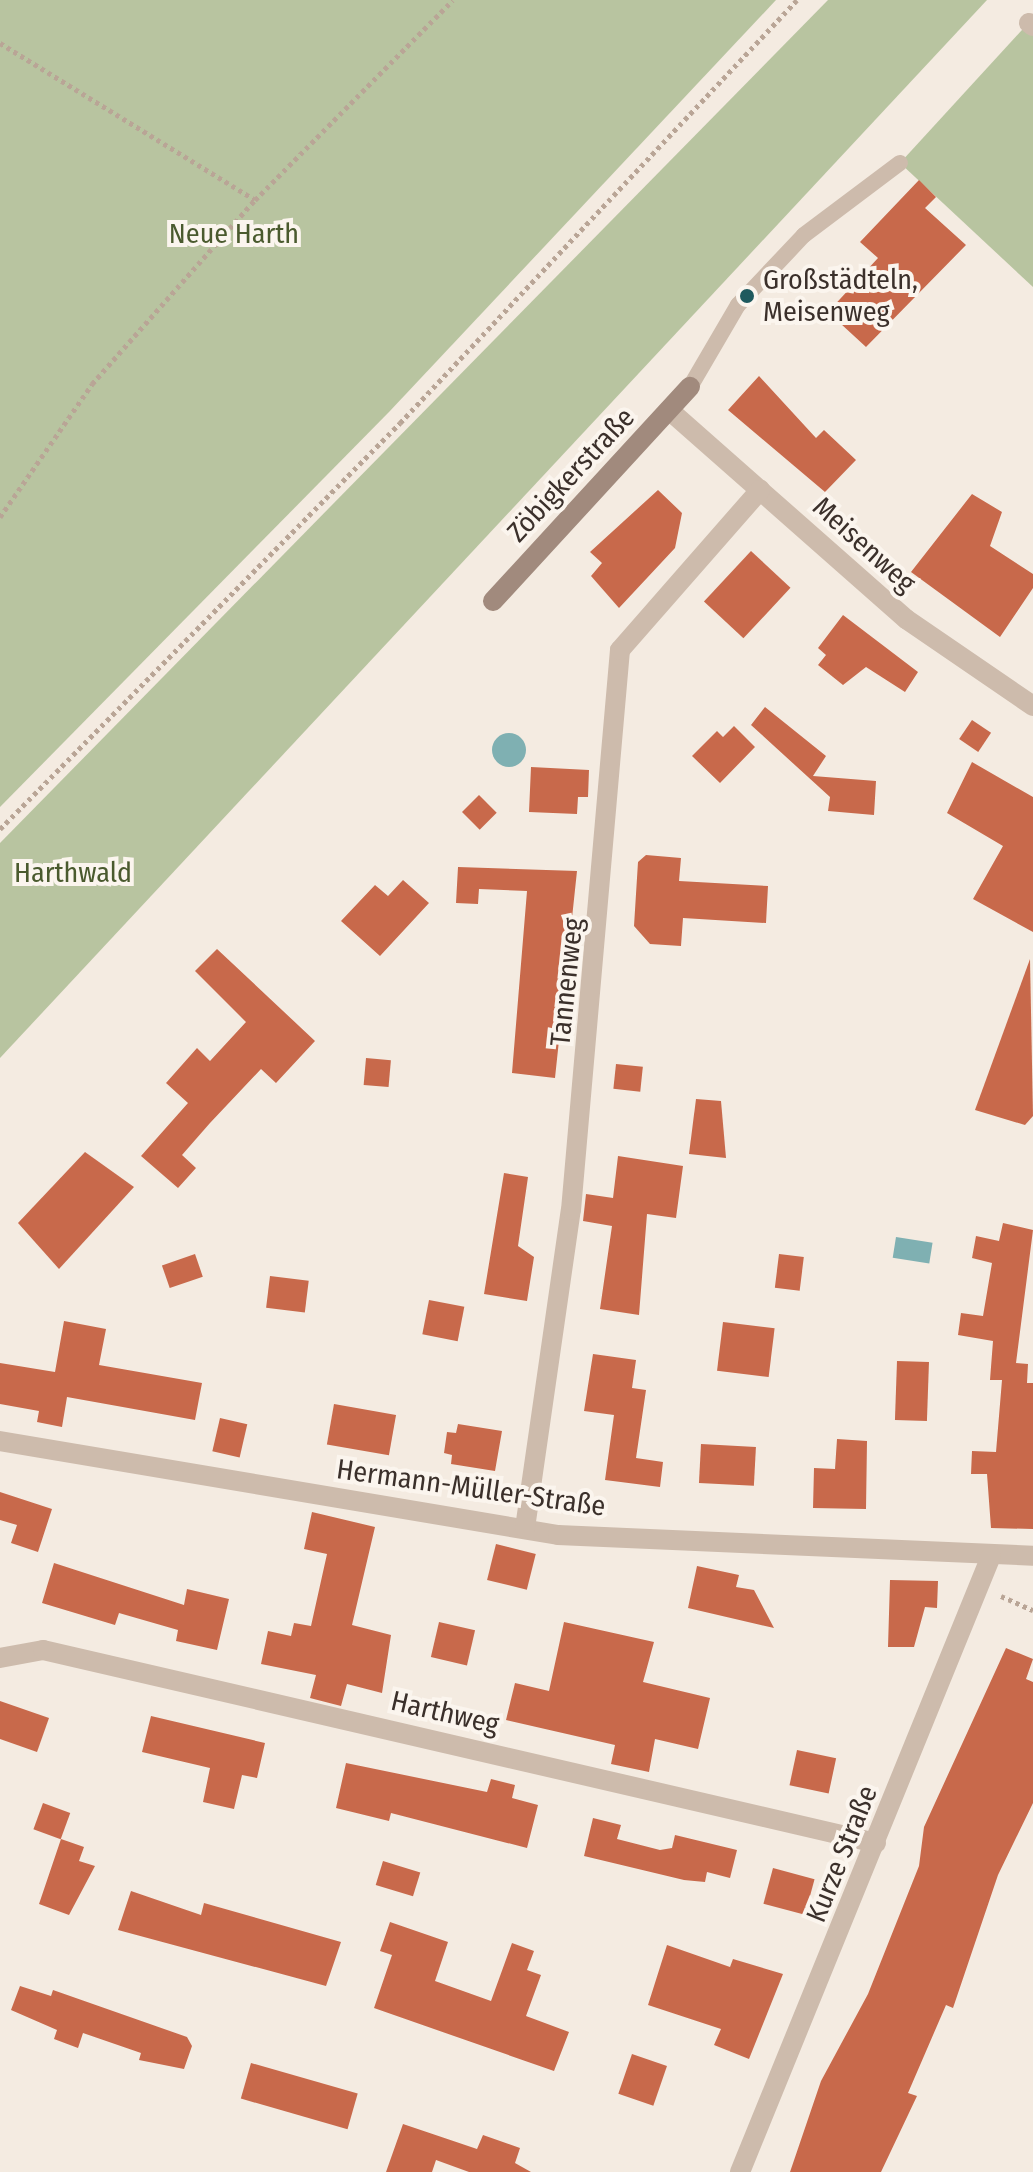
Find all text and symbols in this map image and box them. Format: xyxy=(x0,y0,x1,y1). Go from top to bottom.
park label: Neue Harth xyxy=(169,217,299,251)
place label: Großstädteln, Meisenweg xyxy=(763,263,918,329)
marker: Großstädteln, Meisenweg xyxy=(738,287,756,305)
street label: Zöbigkerstraße xyxy=(500,401,642,549)
street label: Meisenweg xyxy=(806,490,922,600)
park label: Harthwald xyxy=(14,856,132,890)
street label: Tannenweg xyxy=(544,916,590,1048)
street label: Hermann-Müller-Straße xyxy=(334,1452,608,1524)
street label: Harthweg xyxy=(388,1684,502,1742)
street label: Kurze Straße xyxy=(799,1781,885,1927)

